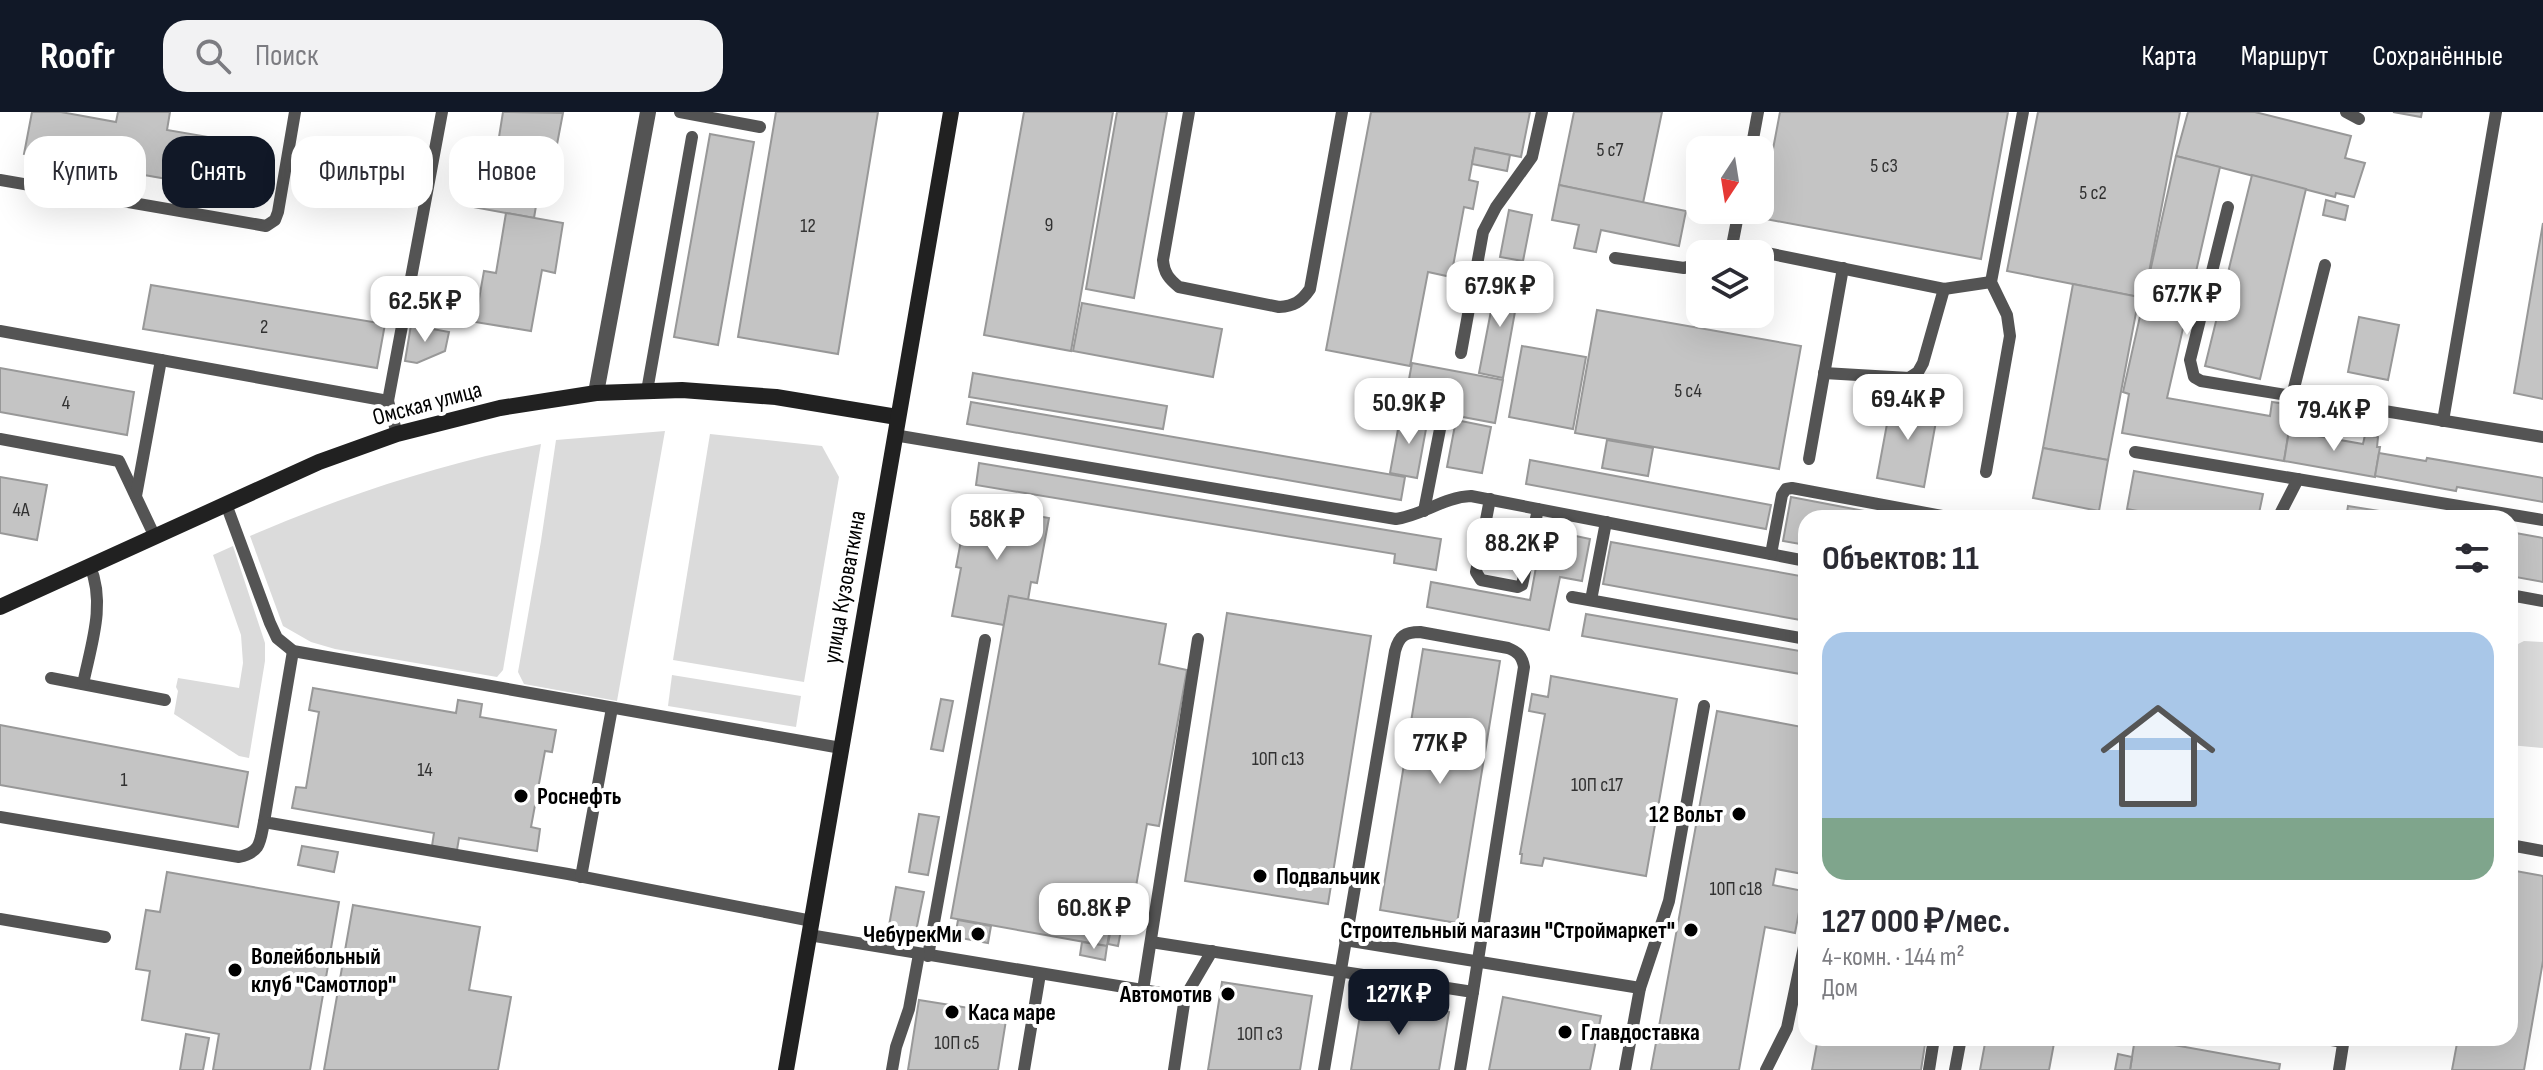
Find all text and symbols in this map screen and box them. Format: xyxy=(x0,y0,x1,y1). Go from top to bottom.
search box xyxy=(163,20,723,92)
text: Roofr xyxy=(40,34,115,79)
icon: search xyxy=(191,34,235,78)
text: Поиск xyxy=(255,38,318,74)
text: Карта xyxy=(2142,40,2197,73)
text: Маршрут xyxy=(2241,40,2328,73)
text: Сохранённые xyxy=(2372,40,2503,73)
chip: Купить xyxy=(24,136,146,208)
chip: Снять xyxy=(162,136,275,208)
chip: Фильтры xyxy=(291,136,433,208)
chip: Новое xyxy=(449,136,564,208)
north arrow xyxy=(1686,136,1774,224)
map controls xyxy=(1686,136,1774,328)
house number: 5 с7 xyxy=(1596,138,1624,162)
house number: 5 с3 xyxy=(1870,154,1898,178)
house number: 5 с2 xyxy=(2079,181,2107,205)
house number: 9 xyxy=(1045,213,1053,237)
house number: 12 xyxy=(800,214,816,238)
button: layers xyxy=(1686,240,1774,328)
pin: 67.9K ₽ xyxy=(1426,261,1574,329)
pin: 67.7K ₽ xyxy=(2113,269,2261,337)
text: 67.9K ₽ xyxy=(1464,271,1536,302)
pin: 62.5K ₽ xyxy=(351,276,499,344)
text: 67.7K ₽ xyxy=(2152,279,2222,310)
text: 62.5K ₽ xyxy=(388,286,462,317)
house number: 2 xyxy=(260,315,268,339)
pin: 69.4K ₽ xyxy=(1834,374,1982,442)
street label: Омская улица xyxy=(369,375,485,432)
pin: 50.9K ₽ xyxy=(1335,378,1483,446)
house number: 5 с4 xyxy=(1674,379,1702,403)
text: 69.4K ₽ xyxy=(1871,384,1945,415)
pin: 79.4K ₽ xyxy=(2260,385,2408,453)
text: 50.9K ₽ xyxy=(1372,388,1446,419)
house number: 4 xyxy=(62,391,70,415)
text: 79.4K ₽ xyxy=(2297,395,2371,426)
pin: 58K ₽ xyxy=(941,494,1053,562)
house number: 4А xyxy=(13,498,30,522)
text: 58K ₽ xyxy=(969,504,1025,535)
street label: улица Кузоваткина xyxy=(817,508,872,666)
pin: 88.2K ₽ xyxy=(1448,518,1596,586)
text: 88.2K ₽ xyxy=(1485,528,1559,559)
icon: filters xyxy=(2450,536,2494,580)
text: Объектов: 11 xyxy=(1822,538,1979,579)
icon: home xyxy=(2086,684,2230,828)
pin: 77K ₽ xyxy=(1384,718,1496,786)
text: 77K ₽ xyxy=(1413,728,1468,759)
house number: 10П с13 xyxy=(1252,747,1304,771)
house number: 14 xyxy=(417,758,433,782)
house number: 1 xyxy=(121,768,128,792)
house number: 10П с17 xyxy=(1571,773,1623,797)
place label: Роснефть xyxy=(537,782,622,811)
marker: Роснефть xyxy=(512,787,530,805)
place label: 12 Вольт xyxy=(1649,800,1723,829)
marker: 12 Вольт xyxy=(1730,805,1748,823)
place label: Подвальчик xyxy=(1276,862,1381,891)
marker: Подвальчик xyxy=(1251,867,1269,885)
house number: 10П с18 xyxy=(1710,877,1763,901)
pin: 60.8K ₽ xyxy=(1020,883,1168,951)
text: 60.8K ₽ xyxy=(1057,893,1131,924)
text: 127 000 ₽/мес. xyxy=(1822,901,2010,942)
place label: Строительный магазин "Строймаркет" xyxy=(1340,916,1675,945)
place label: ЧебурекМи xyxy=(863,920,962,949)
marker: Строительный магазин "Строймаркет" xyxy=(1682,921,1700,939)
marker: ЧебурекМи xyxy=(969,925,987,943)
place label: Волейбольный клуб "Самотлор" xyxy=(251,942,396,999)
text: 4-комн. · 144 m² xyxy=(1822,942,1965,973)
marker: Волейбольный клуб "Самотлор" xyxy=(226,961,244,979)
pin: 127K ₽ xyxy=(1334,969,1464,1037)
text: Дом xyxy=(1822,973,1858,1004)
text: 127K ₽ xyxy=(1366,979,1432,1010)
place label: Автомотив xyxy=(1119,980,1212,1009)
marker: Автомотив xyxy=(1219,985,1237,1003)
place label: Каса маре xyxy=(968,998,1056,1027)
marker: Каса маре xyxy=(943,1003,961,1021)
place label: Главдоставка xyxy=(1581,1018,1700,1047)
house number: 10П с3 xyxy=(1237,1022,1283,1046)
marker: Главдоставка xyxy=(1556,1023,1574,1041)
house number: 10П с5 xyxy=(934,1031,980,1055)

